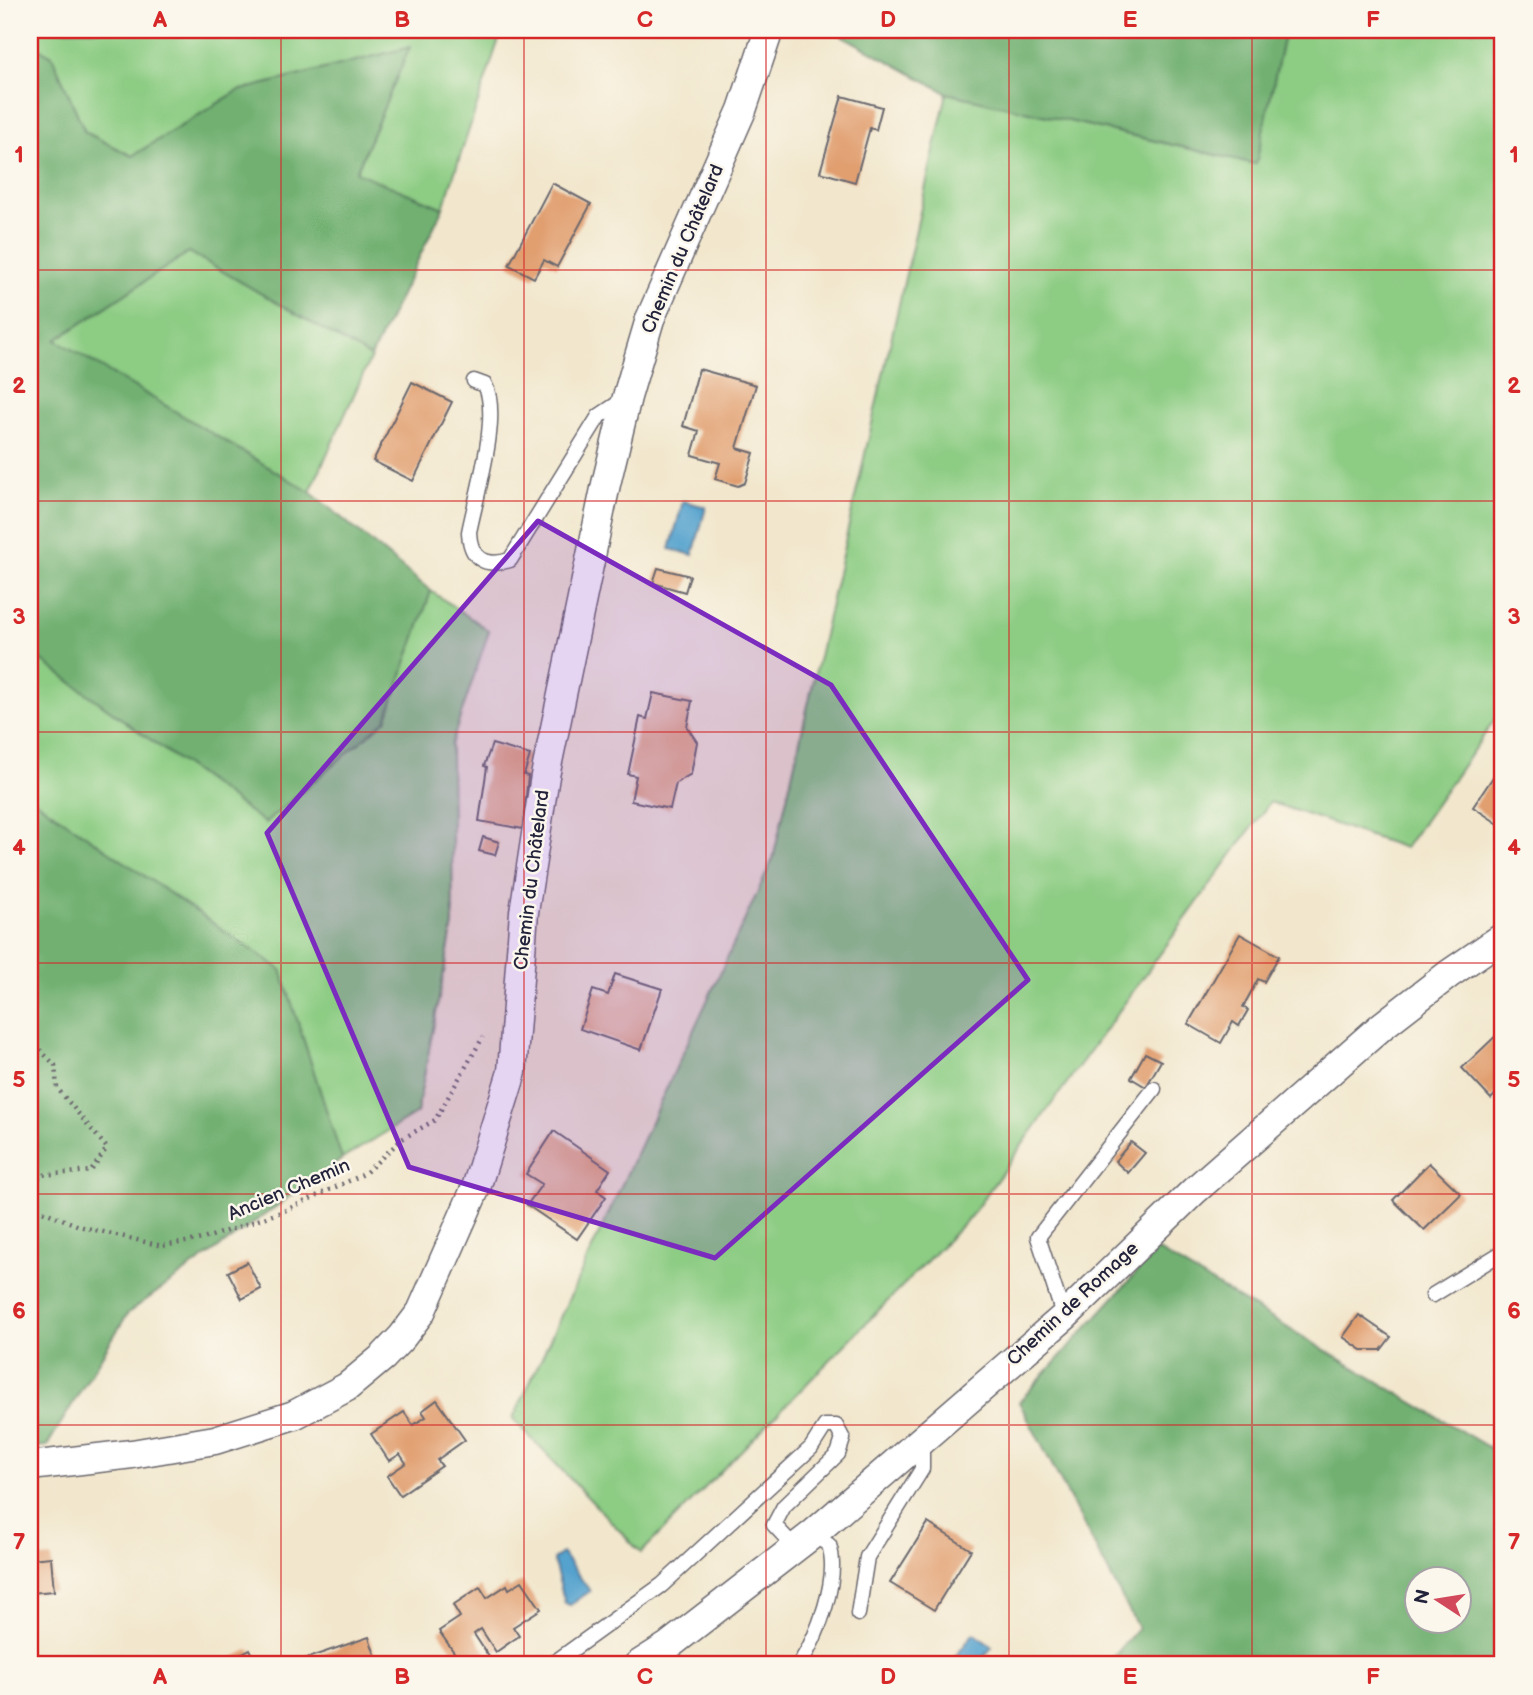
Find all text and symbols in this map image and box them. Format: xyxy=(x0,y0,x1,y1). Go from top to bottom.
text: A xyxy=(152,6,168,34)
text: B xyxy=(394,6,410,34)
text: C xyxy=(637,6,653,34)
text: D xyxy=(880,6,896,34)
text: E xyxy=(1123,6,1138,34)
text: F xyxy=(1366,6,1380,34)
text: 1 xyxy=(14,141,24,169)
text: 1 xyxy=(1509,141,1519,169)
street label: Chemin du Châtelard xyxy=(637,161,729,337)
text: 2 xyxy=(12,372,26,400)
text: 2 xyxy=(1507,372,1521,400)
text: 3 xyxy=(12,603,26,631)
text: 3 xyxy=(1507,603,1521,631)
street label: Chemin du Châtelard xyxy=(510,789,554,971)
text: 4 xyxy=(12,834,26,862)
text: 4 xyxy=(1507,834,1521,862)
text: 5 xyxy=(12,1066,26,1094)
text: 5 xyxy=(1507,1066,1521,1094)
street label: Ancien Chemin xyxy=(225,1154,353,1226)
street label: Chemin de Romage xyxy=(1002,1237,1144,1371)
text: 6 xyxy=(12,1297,26,1325)
text: 6 xyxy=(1507,1297,1521,1325)
text: 7 xyxy=(13,1528,26,1556)
text: 7 xyxy=(1508,1528,1521,1556)
north arrow xyxy=(1404,1566,1474,1636)
text: N xyxy=(1410,1587,1436,1606)
text: A xyxy=(152,1663,168,1691)
text: B xyxy=(394,1663,410,1691)
text: C xyxy=(637,1663,653,1691)
text: D xyxy=(880,1663,896,1691)
text: E xyxy=(1123,1663,1138,1691)
text: F xyxy=(1366,1663,1380,1691)

